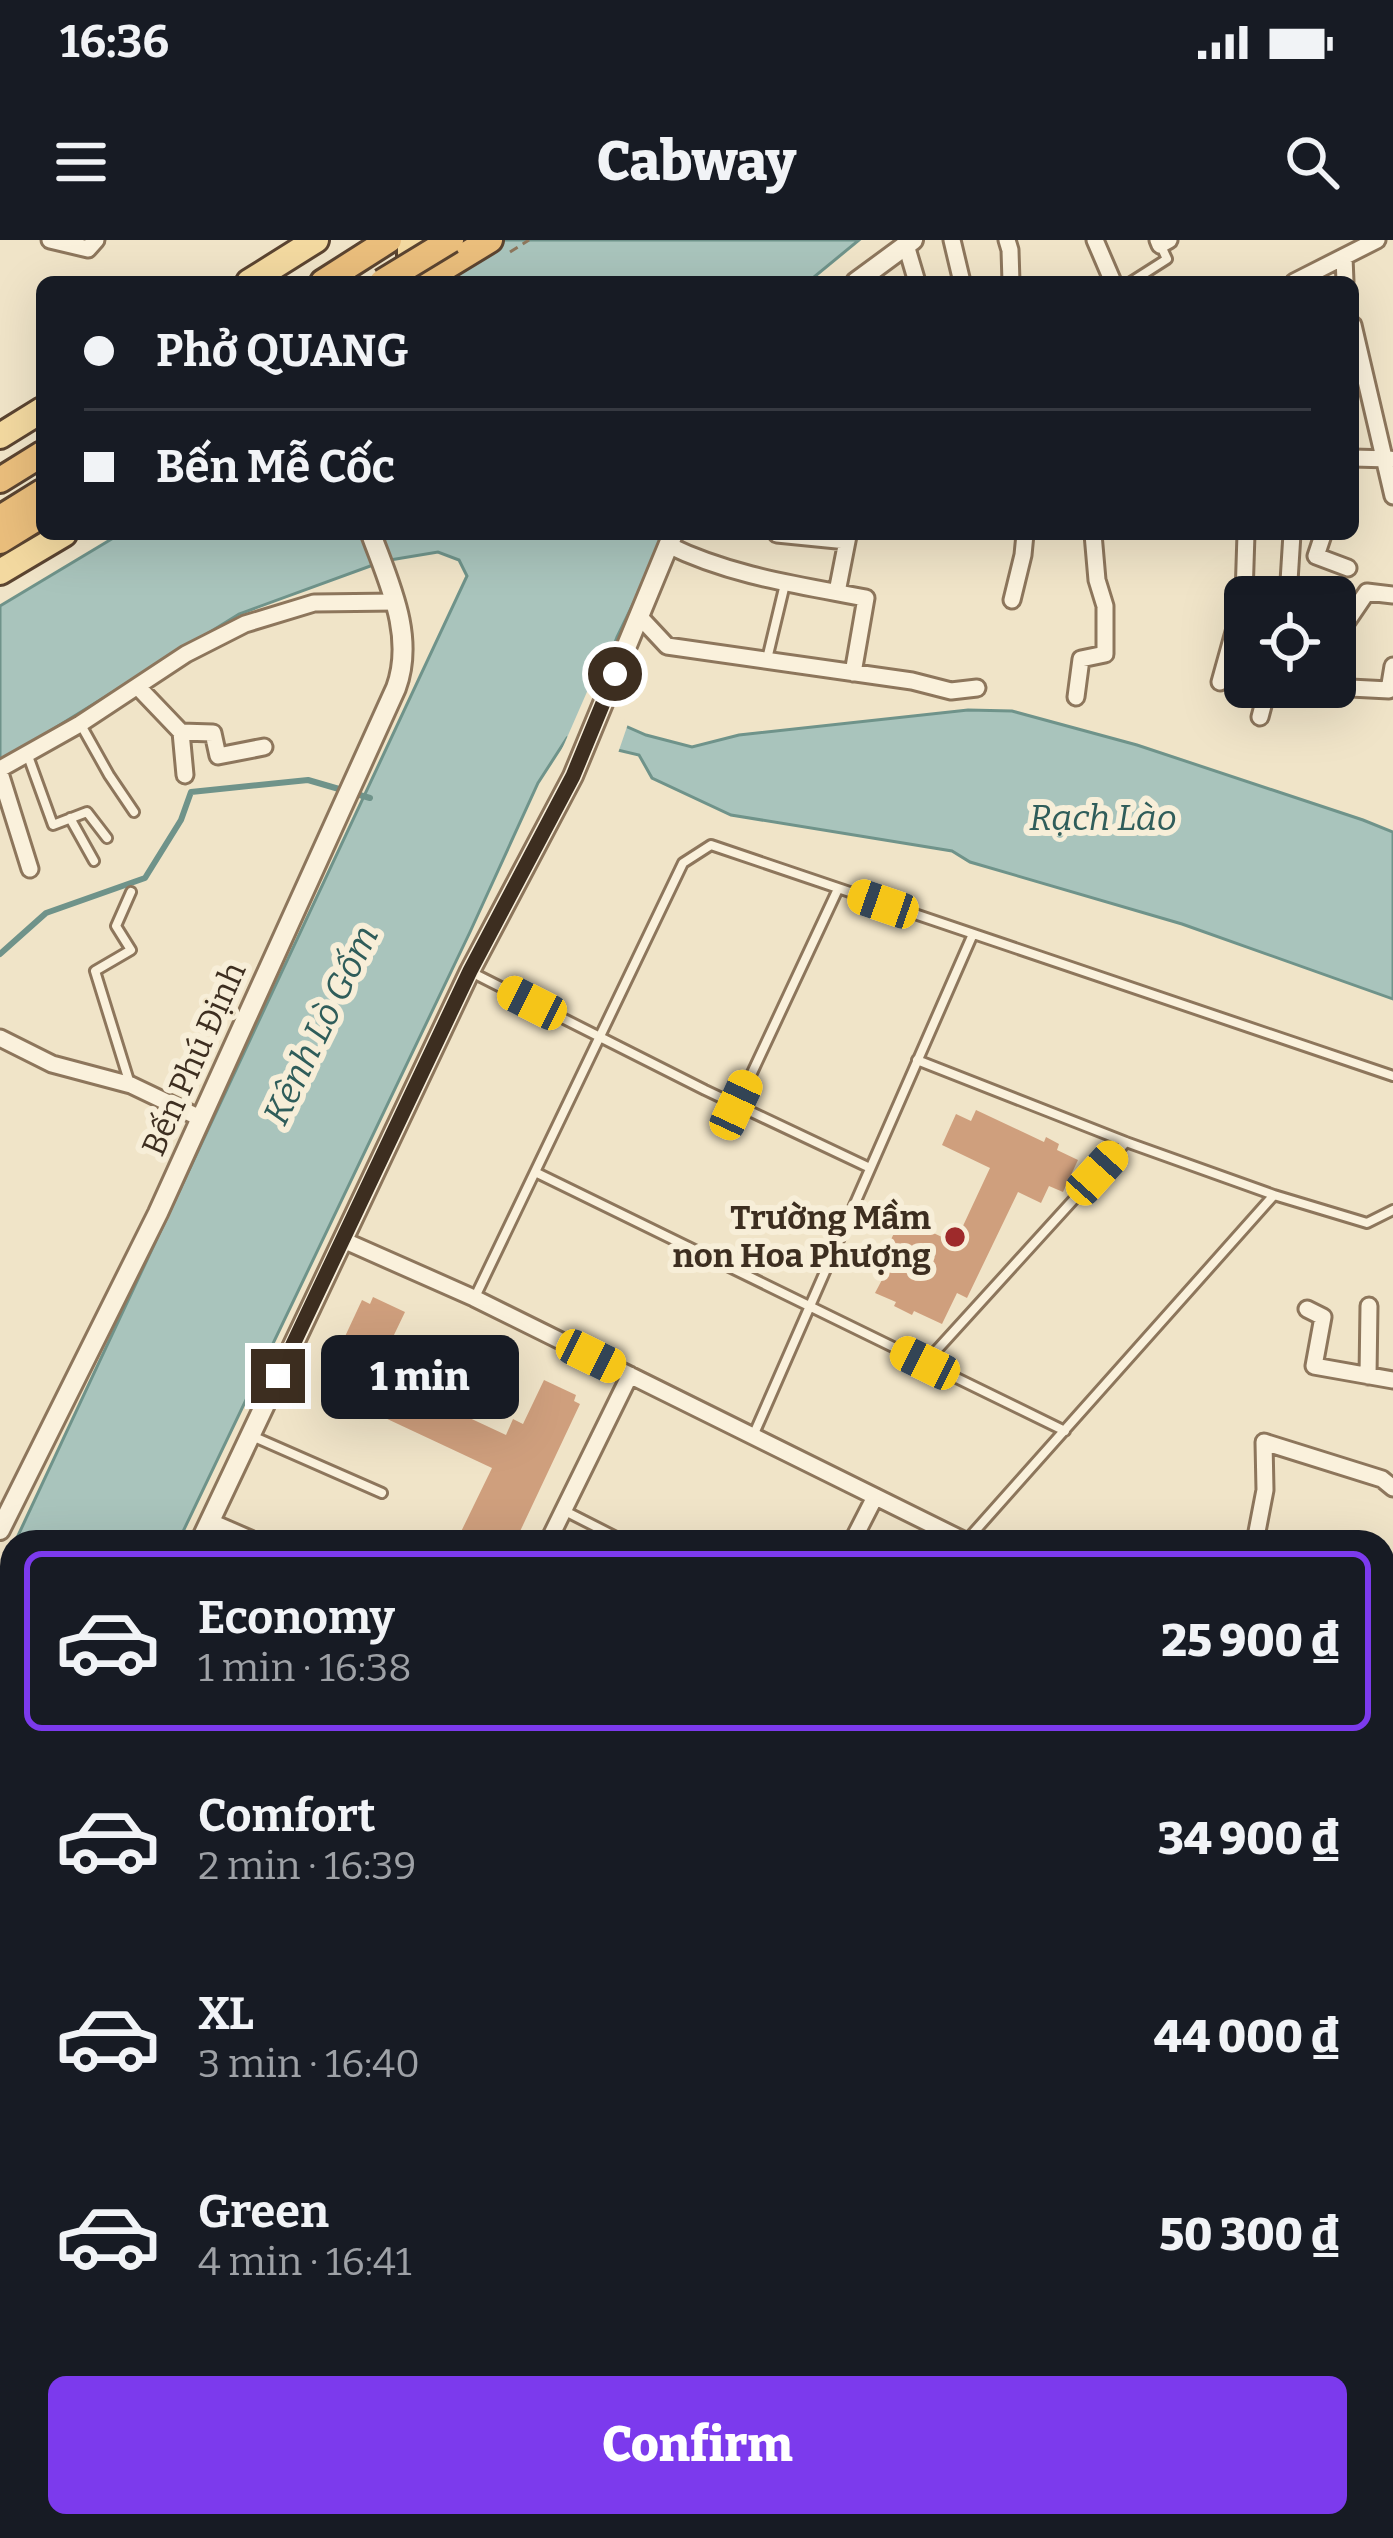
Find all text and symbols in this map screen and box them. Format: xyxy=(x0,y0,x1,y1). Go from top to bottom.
text: 16:36 xyxy=(60,15,169,69)
icon: menu xyxy=(48,129,114,195)
icon: search xyxy=(1279,129,1345,195)
text: Cabway xyxy=(597,130,796,194)
text: Phở QUANG xyxy=(156,324,408,378)
text: Bến Mễ Cốc xyxy=(156,440,395,494)
map controls xyxy=(1224,576,1356,708)
button: locate xyxy=(1224,576,1356,708)
route start xyxy=(588,647,642,701)
water label: Rạch Lào xyxy=(1029,796,1177,840)
car xyxy=(843,875,923,933)
water label: Kênh Lò Gốm xyxy=(254,918,388,1132)
street label: Bến Phú Định xyxy=(133,956,255,1162)
car xyxy=(492,971,572,1035)
car xyxy=(704,1065,768,1145)
car xyxy=(1060,1134,1134,1212)
place label: Trường Mầm non Hoa Phượng xyxy=(673,1198,932,1276)
marker: Trường Mầm non Hoa Phượng xyxy=(942,1224,968,1250)
car xyxy=(551,1324,631,1388)
car xyxy=(885,1331,965,1395)
callout: 1 min xyxy=(320,1334,518,1418)
route end xyxy=(251,1349,305,1403)
text: 1 min xyxy=(370,1354,470,1400)
icon: car xyxy=(54,1587,162,1695)
text: Economy xyxy=(198,1591,395,1645)
text: 25 900 ₫ xyxy=(1161,1614,1341,1668)
text: 1 min · 16:38 xyxy=(198,1645,412,1691)
icon: car xyxy=(54,1785,162,1893)
text: Comfort xyxy=(198,1789,376,1843)
text: 34 900 ₫ xyxy=(1158,1812,1341,1866)
text: 2 min · 16:39 xyxy=(198,1843,416,1889)
icon: car xyxy=(54,1983,162,2091)
text: XL xyxy=(198,1987,254,2041)
text: 44 000 ₫ xyxy=(1154,2010,1341,2064)
text: 3 min · 16:40 xyxy=(198,2041,420,2087)
icon: car xyxy=(54,2181,162,2289)
text: Green xyxy=(198,2185,329,2239)
text: 50 300 ₫ xyxy=(1159,2208,1341,2262)
text: 4 min · 16:41 xyxy=(198,2239,412,2285)
button: Confirm xyxy=(48,2376,1347,2514)

